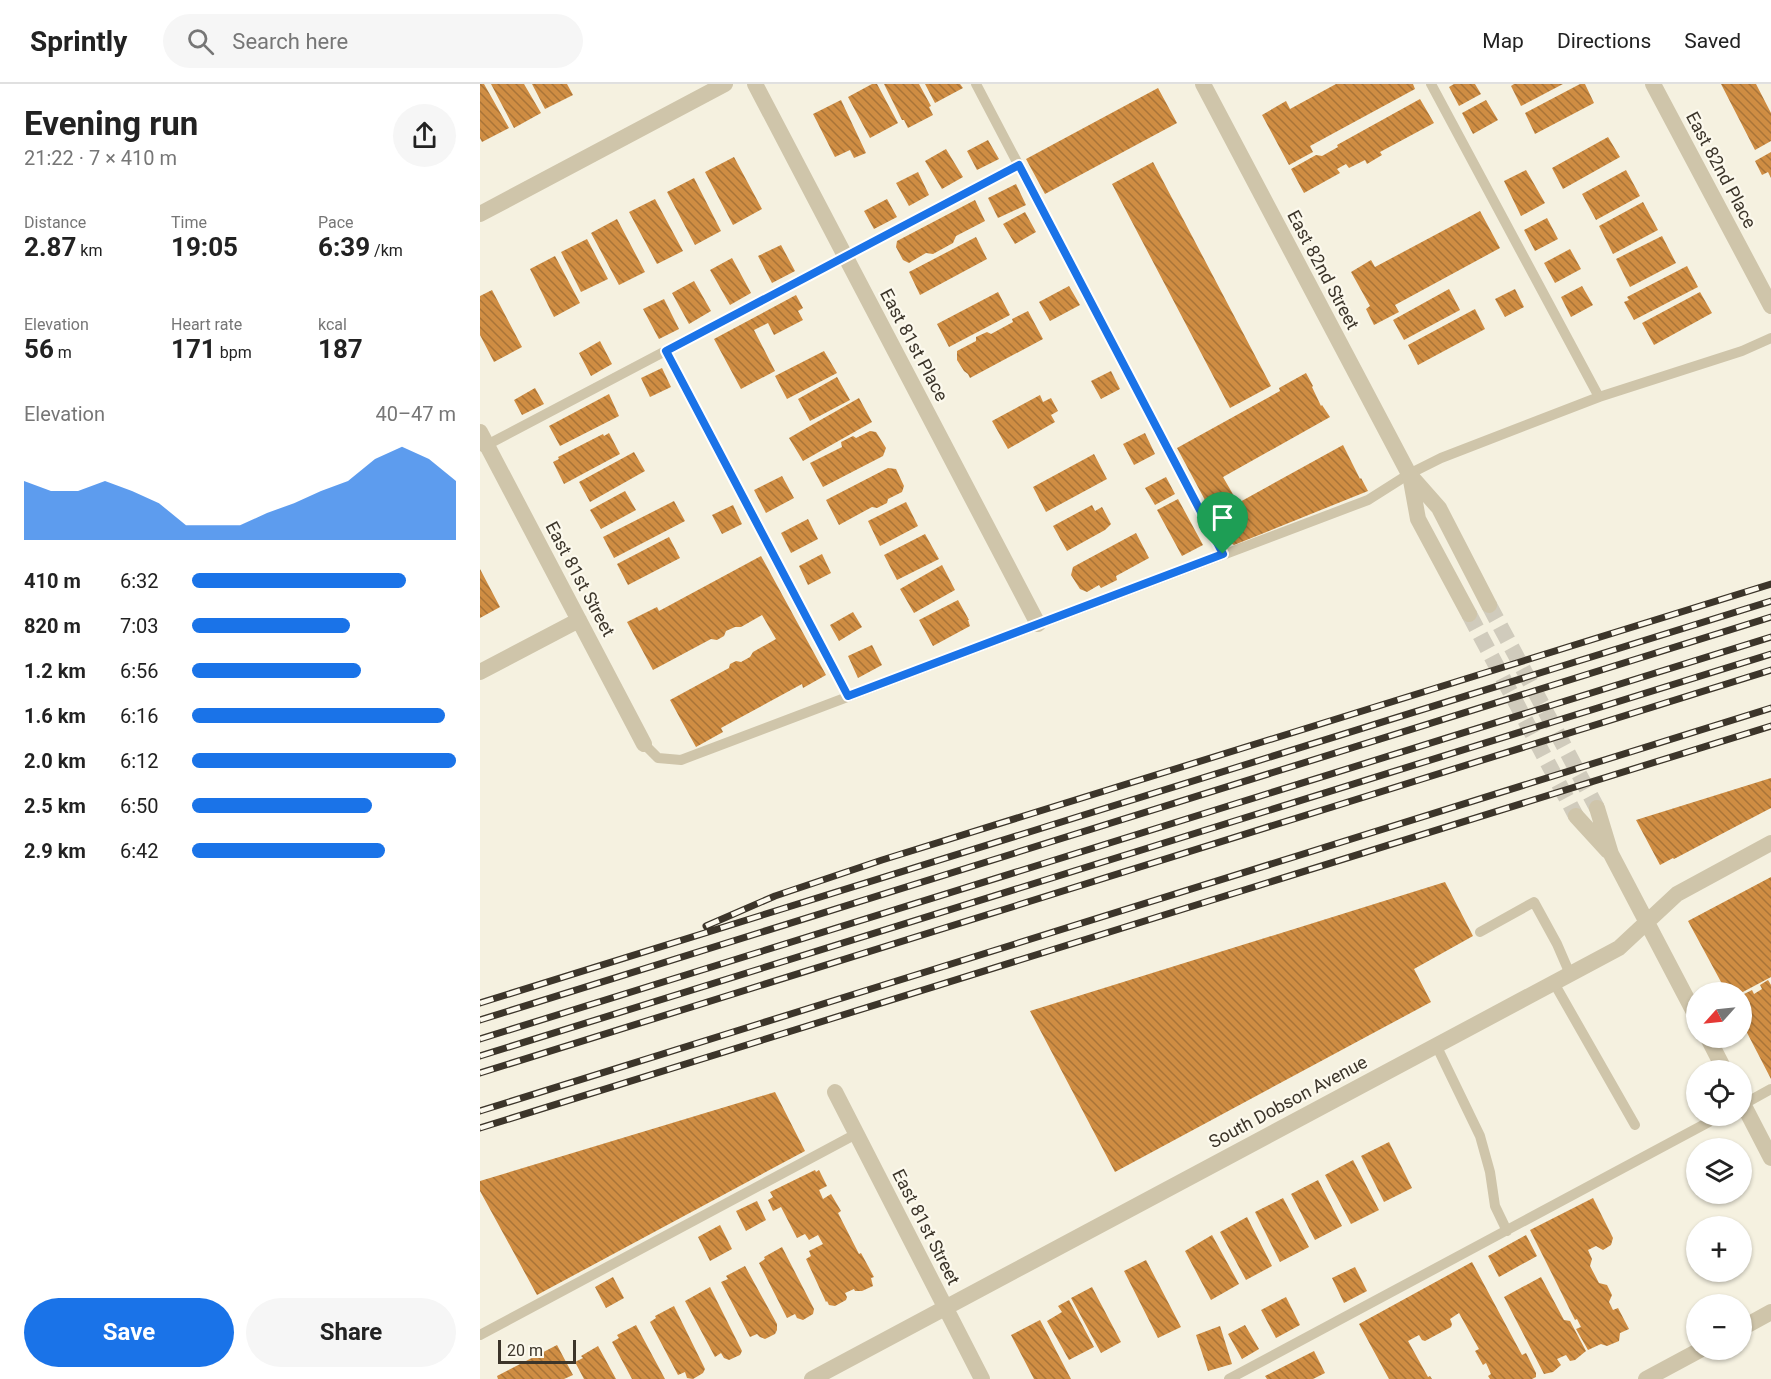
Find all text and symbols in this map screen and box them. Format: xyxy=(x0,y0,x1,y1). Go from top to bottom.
search box xyxy=(163,14,583,68)
text: Sprintly xyxy=(30,25,127,58)
icon: search xyxy=(184,25,217,58)
text: Search here xyxy=(232,29,348,54)
text: Map xyxy=(1482,29,1524,53)
text: Directions xyxy=(1557,29,1651,53)
text: Saved xyxy=(1684,29,1741,53)
text: Evening run xyxy=(24,104,198,143)
button: share xyxy=(393,104,456,167)
street label: East 82nd Place xyxy=(1682,108,1761,232)
text: 21:22 · 7 × 410 m xyxy=(24,146,177,170)
street label: East 82nd Street xyxy=(1283,207,1364,333)
text: Distance xyxy=(24,213,86,232)
text: Time xyxy=(171,213,207,232)
text: Pace xyxy=(318,213,354,232)
text: 2.87 xyxy=(24,232,76,262)
text: 19:05 xyxy=(171,232,238,262)
text: 6:39 xyxy=(318,232,370,262)
text: km xyxy=(76,241,102,260)
text: /km xyxy=(370,241,403,260)
street label: East 81st Place xyxy=(876,285,953,404)
text: Elevation xyxy=(24,315,89,334)
text: Heart rate xyxy=(171,315,242,334)
text: kcal xyxy=(318,315,347,334)
text: 56 xyxy=(24,334,54,364)
text: 171 xyxy=(171,334,216,364)
text: 187 xyxy=(318,334,363,364)
text: m xyxy=(54,343,72,362)
text: bpm xyxy=(216,343,252,362)
text: Elevation xyxy=(24,402,105,426)
text: 40–47 m xyxy=(375,402,456,426)
pin xyxy=(1197,492,1248,554)
icon: arrive xyxy=(1206,501,1239,534)
street label: East 81st Street xyxy=(541,518,620,640)
text: 410 m xyxy=(24,569,81,593)
text: 6:32 xyxy=(120,569,159,593)
text: 820 m xyxy=(24,614,81,638)
text: 7:03 xyxy=(120,614,159,638)
text: 1.2 km xyxy=(24,659,86,683)
text: 6:56 xyxy=(120,659,159,683)
text: 1.6 km xyxy=(24,704,86,728)
text: 6:16 xyxy=(120,704,159,728)
text: 2.0 km xyxy=(24,749,86,773)
text: 6:12 xyxy=(120,749,159,773)
text: 2.5 km xyxy=(24,794,86,818)
text: 6:50 xyxy=(120,794,159,818)
text: 2.9 km xyxy=(24,839,86,863)
text: 6:42 xyxy=(120,839,159,863)
north arrow xyxy=(1686,982,1752,1048)
map controls xyxy=(1686,982,1752,1360)
street label: South Dobson Avenue xyxy=(1205,1051,1370,1152)
button: locate xyxy=(1686,1060,1752,1126)
button: layers xyxy=(1686,1138,1752,1204)
street label: East 81st Street xyxy=(888,1165,965,1288)
button: + xyxy=(1686,1216,1752,1282)
button: − xyxy=(1686,1294,1752,1360)
button: Save xyxy=(24,1298,234,1367)
button: Share xyxy=(246,1298,456,1367)
scale bar xyxy=(498,1337,576,1364)
text: 20 m xyxy=(507,1341,543,1360)

